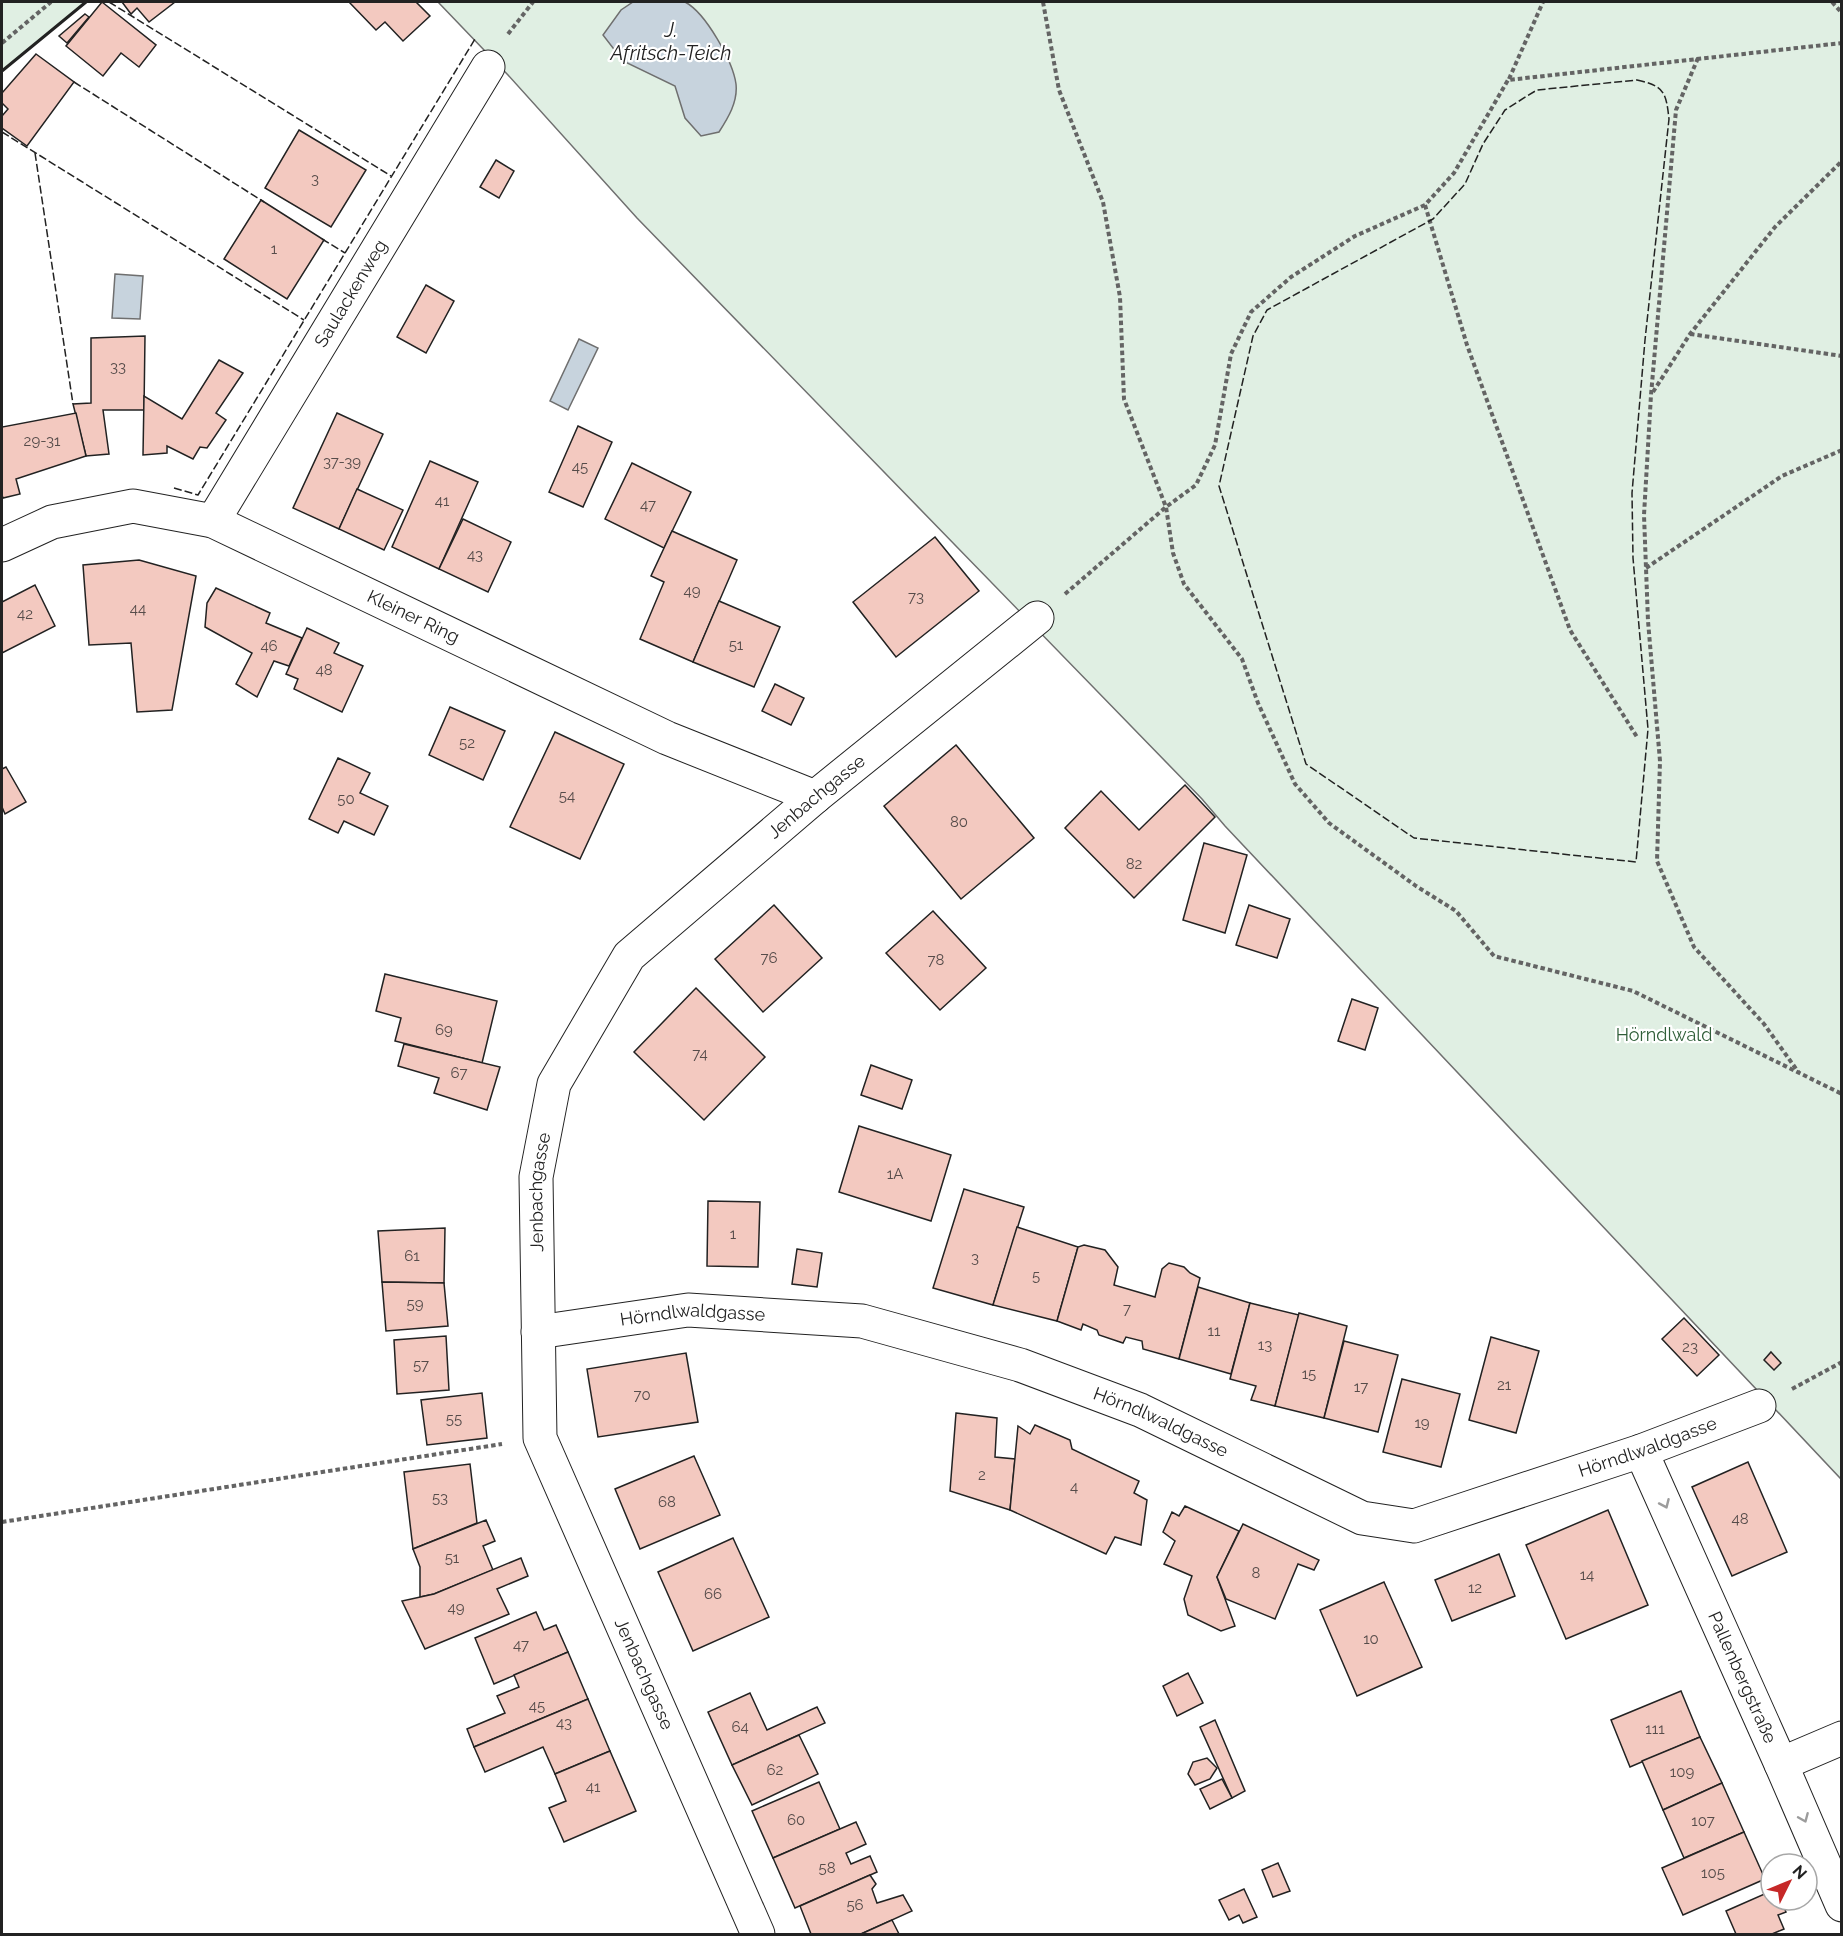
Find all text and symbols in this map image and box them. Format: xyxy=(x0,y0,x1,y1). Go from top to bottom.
water label: J. Afritsch-Teich xyxy=(610,18,731,65)
house number: 3 xyxy=(311,170,319,188)
street label: Saulackenweg xyxy=(310,236,391,351)
house number: 1 xyxy=(271,240,278,258)
house number: 33 xyxy=(110,358,126,376)
house number: 29-31 xyxy=(24,432,61,450)
house number: 37-39 xyxy=(323,453,361,471)
house number: 45 xyxy=(572,458,588,476)
house number: 41 xyxy=(435,492,450,510)
house number: 47 xyxy=(640,496,656,514)
house number: 43 xyxy=(467,546,483,564)
house number: 49 xyxy=(684,582,701,600)
street label: Kleiner Ring xyxy=(364,585,463,647)
house number: 73 xyxy=(908,588,924,606)
house number: 44 xyxy=(130,600,146,618)
house number: 42 xyxy=(17,605,33,623)
house number: 51 xyxy=(729,636,744,654)
house number: 46 xyxy=(260,637,278,655)
house number: 48 xyxy=(315,661,333,679)
house number: 52 xyxy=(459,734,475,752)
street label: Jenbachgasse xyxy=(763,750,869,843)
house number: 54 xyxy=(559,787,575,805)
house number: 50 xyxy=(337,790,355,808)
house number: 80 xyxy=(950,813,968,831)
house number: 82 xyxy=(1126,855,1143,873)
house number: 76 xyxy=(760,949,778,967)
house number: 78 xyxy=(928,951,945,969)
house number: 69 xyxy=(435,1021,453,1039)
park label: Hörndlwald xyxy=(1616,1024,1712,1045)
house number: 74 xyxy=(692,1045,708,1063)
house number: 67 xyxy=(450,1064,468,1082)
street label: Jenbachgasse xyxy=(524,1130,554,1252)
house number: 1A xyxy=(887,1165,903,1183)
house number: 1 xyxy=(730,1225,737,1243)
house number: 61 xyxy=(404,1247,420,1265)
house number: 3 xyxy=(971,1249,979,1267)
house number: 5 xyxy=(1032,1267,1040,1285)
house number: 59 xyxy=(407,1295,424,1313)
street label: Hörndlwaldgasse xyxy=(619,1299,766,1330)
house number: 7 xyxy=(1123,1300,1131,1318)
house number: 11 xyxy=(1208,1322,1221,1340)
house number: 13 xyxy=(1258,1336,1272,1354)
house number: 23 xyxy=(1682,1338,1698,1356)
house number: 57 xyxy=(413,1356,429,1374)
house number: 15 xyxy=(1302,1365,1316,1383)
house number: 21 xyxy=(1497,1376,1512,1394)
house number: 17 xyxy=(1354,1378,1368,1396)
street label: Hörndlwaldgasse xyxy=(1091,1382,1232,1462)
house number: 70 xyxy=(633,1386,651,1404)
house number: 55 xyxy=(446,1410,462,1428)
street label: Hörndlwaldgasse xyxy=(1575,1412,1720,1481)
house number: 19 xyxy=(1414,1414,1430,1432)
house number: 2 xyxy=(978,1466,986,1484)
house number: 4 xyxy=(1070,1478,1078,1496)
house number: 53 xyxy=(432,1489,448,1507)
house number: 68 xyxy=(658,1493,676,1511)
one-way arrow xyxy=(1658,1498,1670,1509)
house number: 48 xyxy=(1731,1510,1749,1528)
house number: 51 xyxy=(445,1549,460,1567)
house number: 8 xyxy=(1252,1564,1261,1582)
house number: 14 xyxy=(1580,1566,1594,1584)
house number: 12 xyxy=(1468,1579,1482,1597)
house number: 66 xyxy=(704,1585,722,1603)
house number: 49 xyxy=(448,1599,465,1617)
street label: Pallenbergstraße xyxy=(1704,1608,1781,1747)
street label: Jenbachgasse xyxy=(611,1615,679,1733)
house number: 10 xyxy=(1363,1630,1379,1648)
house number: 47 xyxy=(513,1636,529,1654)
house number: 45 xyxy=(529,1697,545,1715)
house number: 43 xyxy=(556,1714,572,1732)
house number: 64 xyxy=(731,1718,749,1736)
house number: 111 xyxy=(1645,1720,1665,1738)
house number: 62 xyxy=(767,1761,784,1779)
house number: 109 xyxy=(1670,1763,1694,1781)
house number: 41 xyxy=(586,1778,601,1796)
house number: 60 xyxy=(787,1811,805,1829)
house number: 107 xyxy=(1691,1812,1715,1830)
one-way arrow xyxy=(1797,1812,1809,1823)
north arrow xyxy=(1759,1852,1819,1912)
house number: 58 xyxy=(818,1859,836,1877)
text: N xyxy=(1788,1861,1811,1883)
house number: 105 xyxy=(1701,1864,1725,1882)
house number: 56 xyxy=(846,1896,864,1914)

